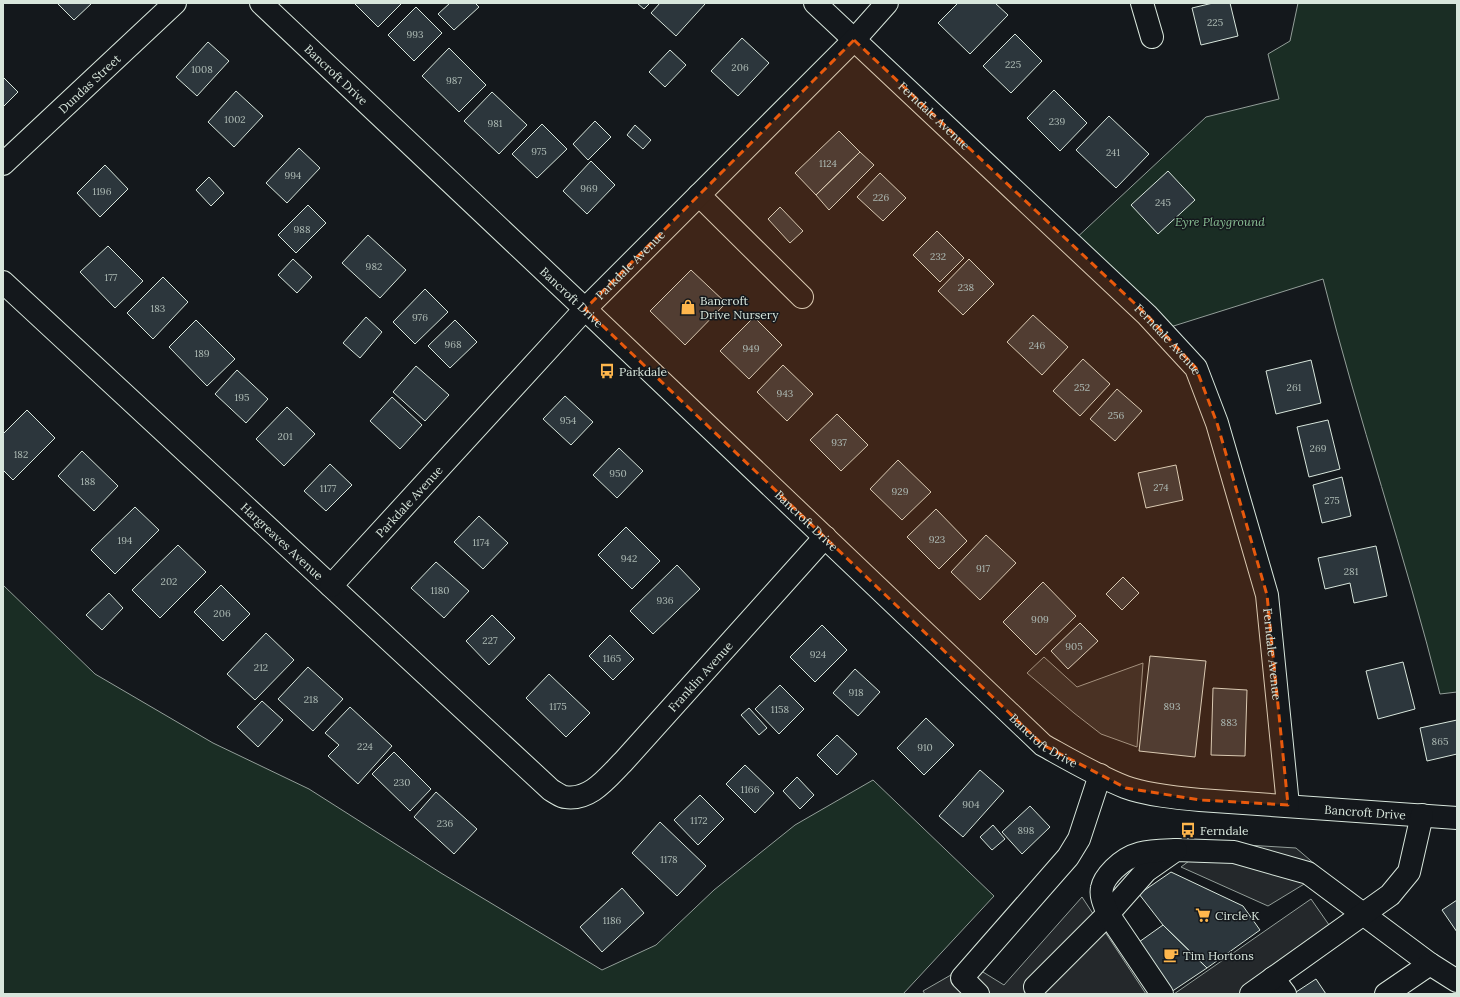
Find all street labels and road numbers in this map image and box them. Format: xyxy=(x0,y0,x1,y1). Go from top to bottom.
street label: Bancroft Drive xyxy=(302,41,372,108)
street label: Dundas Street xyxy=(55,50,124,116)
street label: Ferndale Avenue xyxy=(896,78,974,153)
street label: Parkdale Avenue xyxy=(592,226,668,302)
street label: Bancroft Drive xyxy=(537,263,607,331)
street label: Ferndale Avenue xyxy=(1132,300,1205,377)
street label: Parkdale Avenue xyxy=(372,462,446,540)
street label: Bancroft Drive xyxy=(772,487,842,554)
street label: Hargreaves Avenue xyxy=(238,499,327,583)
street label: Ferndale Avenue xyxy=(1261,607,1285,701)
street label: Franklin Avenue xyxy=(665,638,736,714)
street label: Bancroft Drive xyxy=(1007,710,1081,771)
street label: Bancroft Drive xyxy=(1324,801,1407,822)

